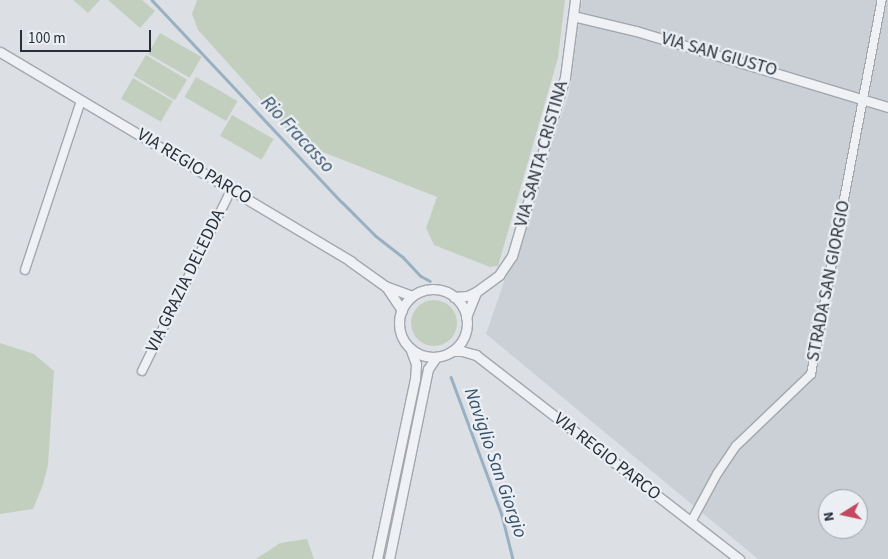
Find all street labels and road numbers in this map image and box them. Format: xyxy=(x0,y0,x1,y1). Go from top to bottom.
street label: VIA SAN GIUSTO xyxy=(658,28,780,82)
street label: VIA SANTA CRISTINA xyxy=(511,78,573,230)
street label: VIA REGIO PARCO xyxy=(133,124,255,210)
street label: STRADA SAN GIORGIO xyxy=(803,199,855,363)
street label: VIA GRAZIA DELEDDA xyxy=(142,206,230,356)
street label: VIA REGIO PARCO xyxy=(549,409,665,505)

